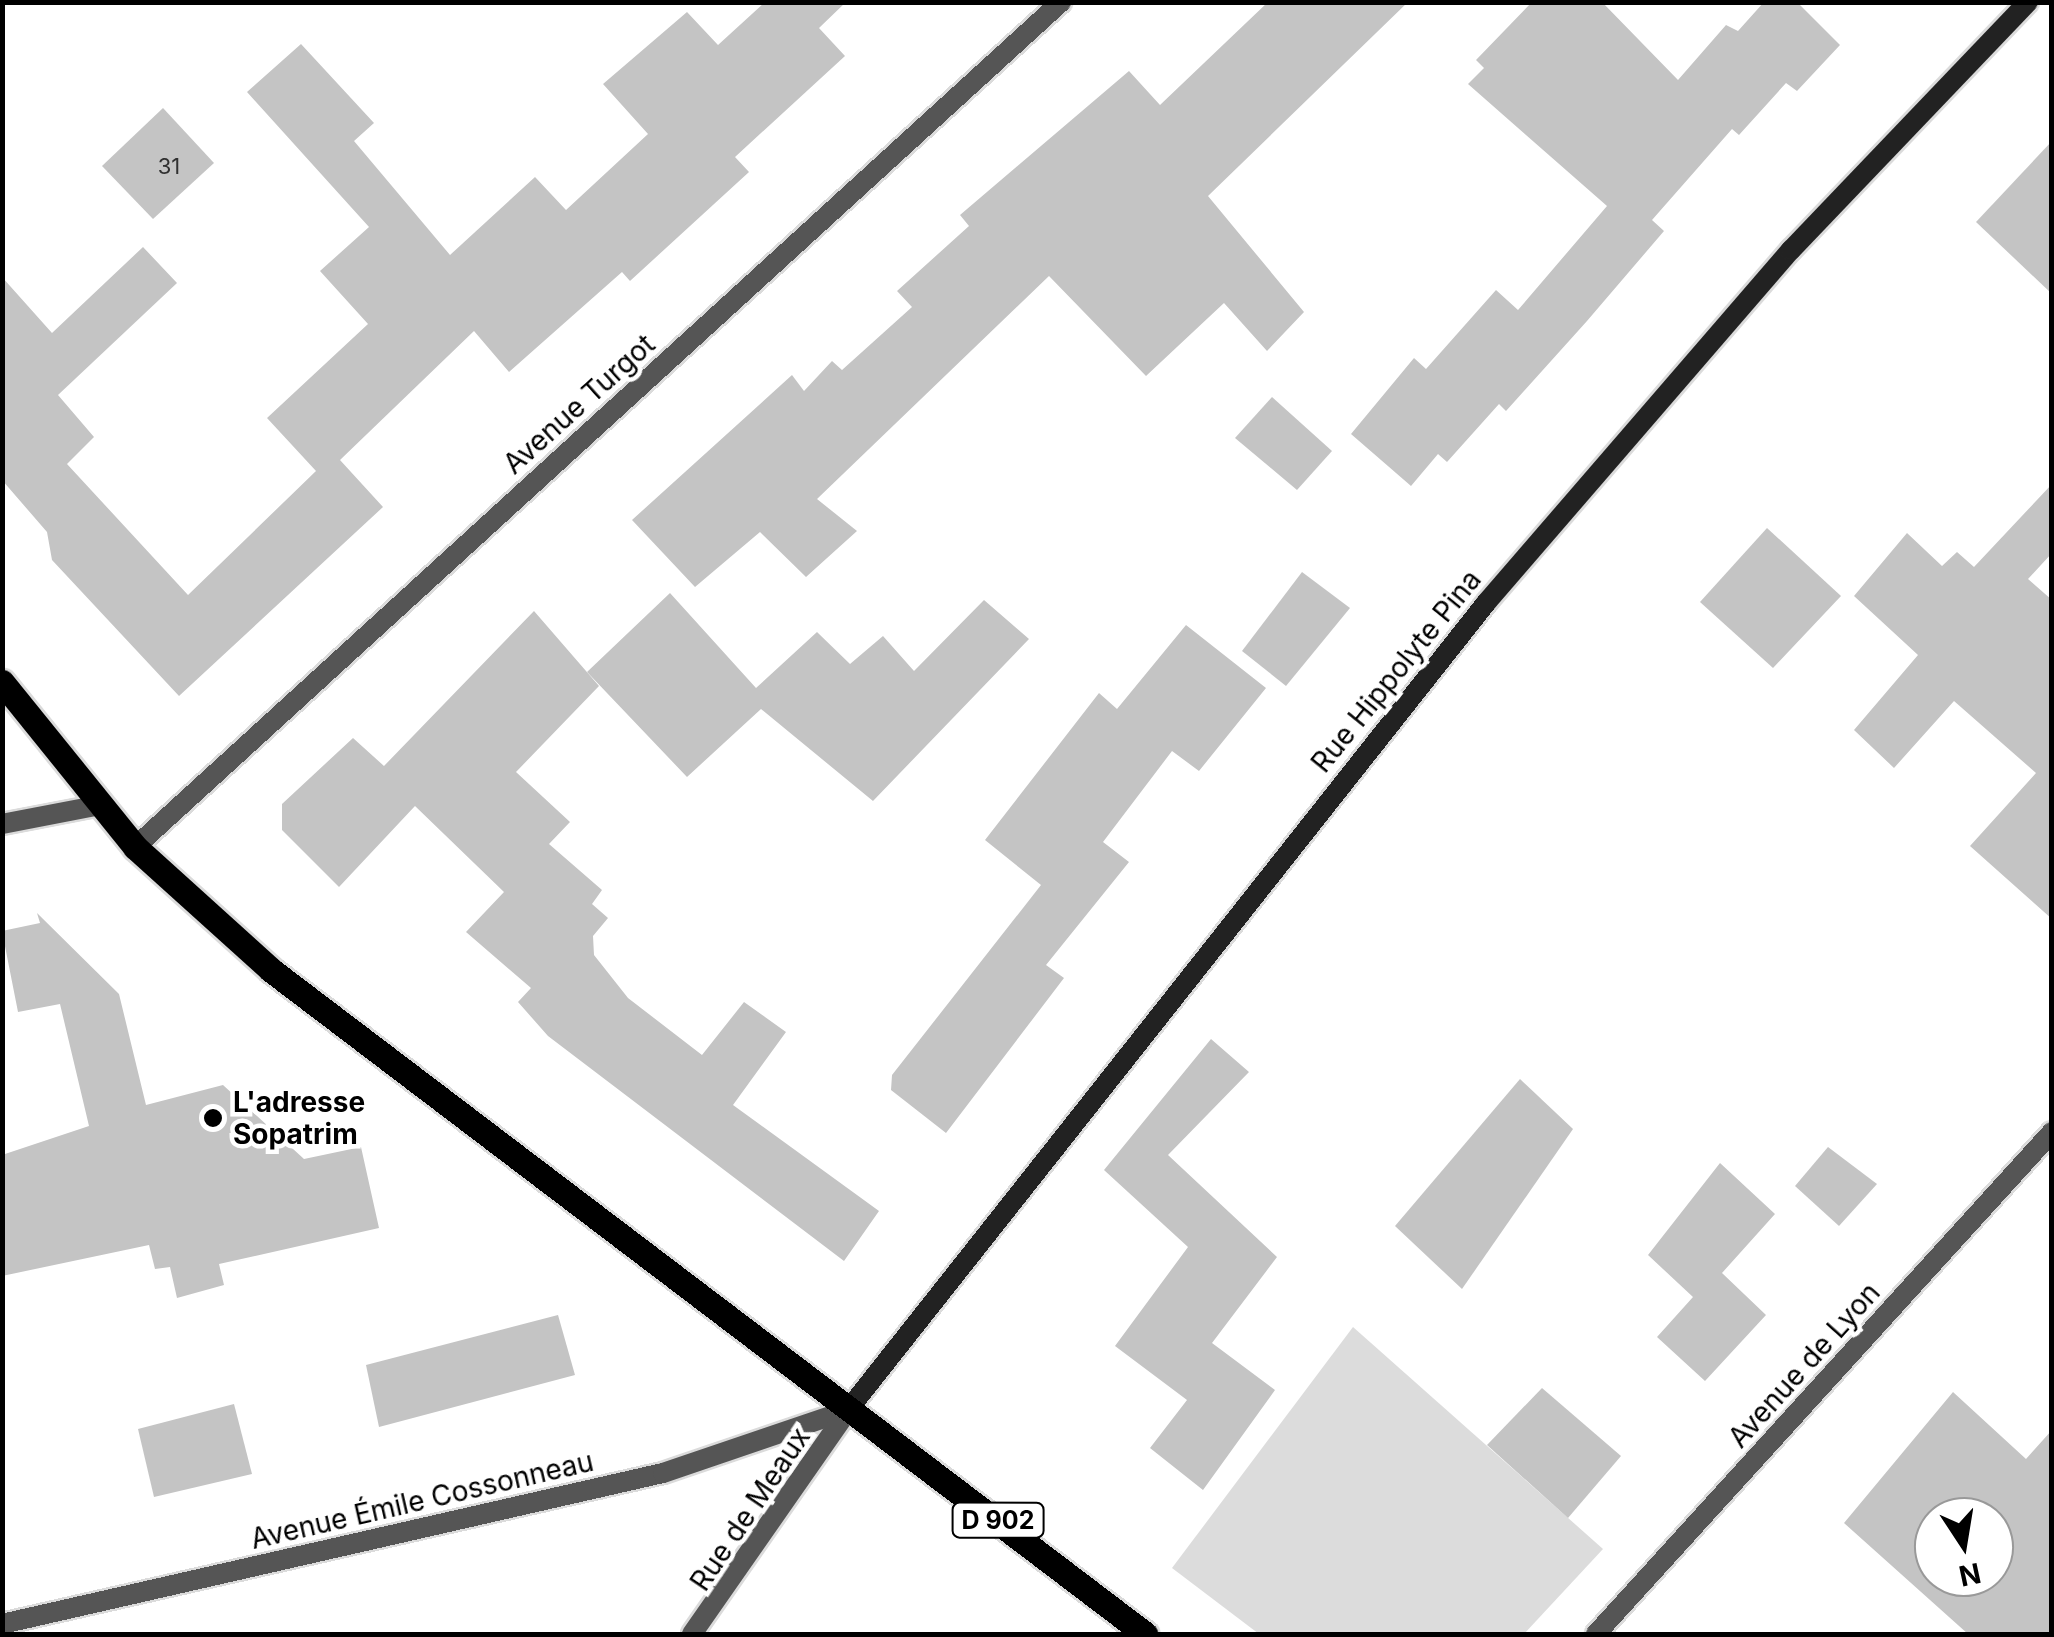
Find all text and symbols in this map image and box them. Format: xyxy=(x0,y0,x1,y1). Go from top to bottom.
house number: 31 xyxy=(158,154,180,180)
street label: Avenue Turgot xyxy=(496,327,662,481)
street label: Rue Hippolyte Pina xyxy=(1304,563,1488,779)
place label: L'adresse Sopatrim xyxy=(233,1085,365,1151)
marker: L'adresse Sopatrim xyxy=(202,1107,224,1129)
street label: Avenue de Lyon xyxy=(1721,1276,1887,1454)
street label: Rue de Meaux xyxy=(683,1421,817,1597)
street label: Avenue Émile Cossonneau xyxy=(247,1444,597,1556)
north arrow xyxy=(1914,1497,2014,1597)
road number: D 902 xyxy=(950,1500,1046,1540)
text: N xyxy=(1956,1556,1984,1593)

